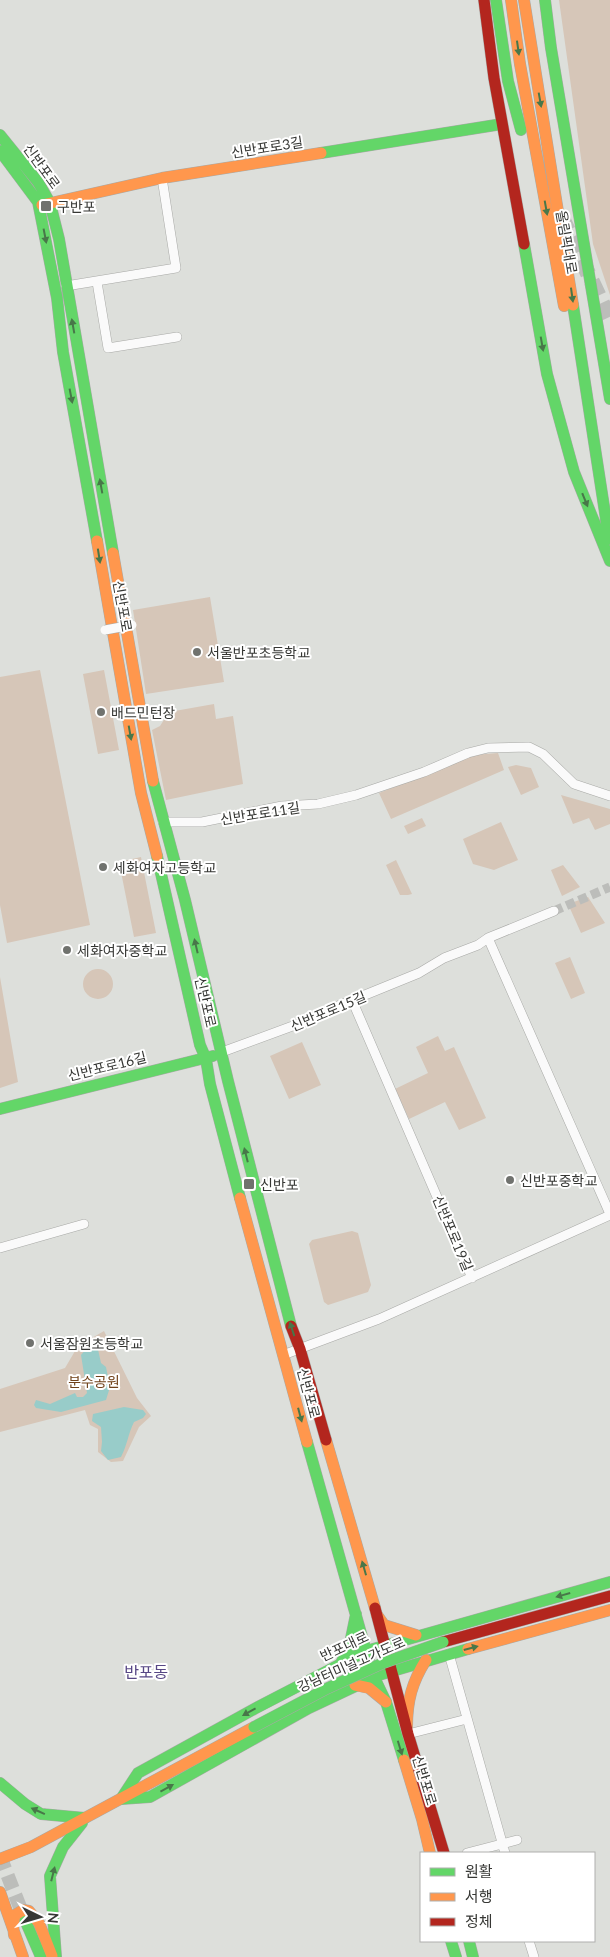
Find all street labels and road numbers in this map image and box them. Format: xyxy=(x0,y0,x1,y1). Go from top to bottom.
street label: 신반포로3길 xyxy=(230,133,304,161)
street label: 신반포로 xyxy=(20,140,64,192)
street label: 올림픽대로 xyxy=(553,209,581,275)
street label: 신반포로 xyxy=(110,579,136,633)
street label: 신반포로11길 xyxy=(219,798,301,828)
street label: 신반포로 xyxy=(192,975,220,1029)
street label: 신반포로15길 xyxy=(288,987,368,1035)
street label: 신반포로16길 xyxy=(66,1048,148,1084)
street label: 신반포로19길 xyxy=(429,1193,477,1273)
street label: 신반포로 xyxy=(294,1366,324,1420)
street label: 반포대로 xyxy=(317,1627,371,1665)
street label: 강남터미널고가도로 xyxy=(295,1633,408,1695)
street label: 신반포로 xyxy=(409,1753,441,1807)

